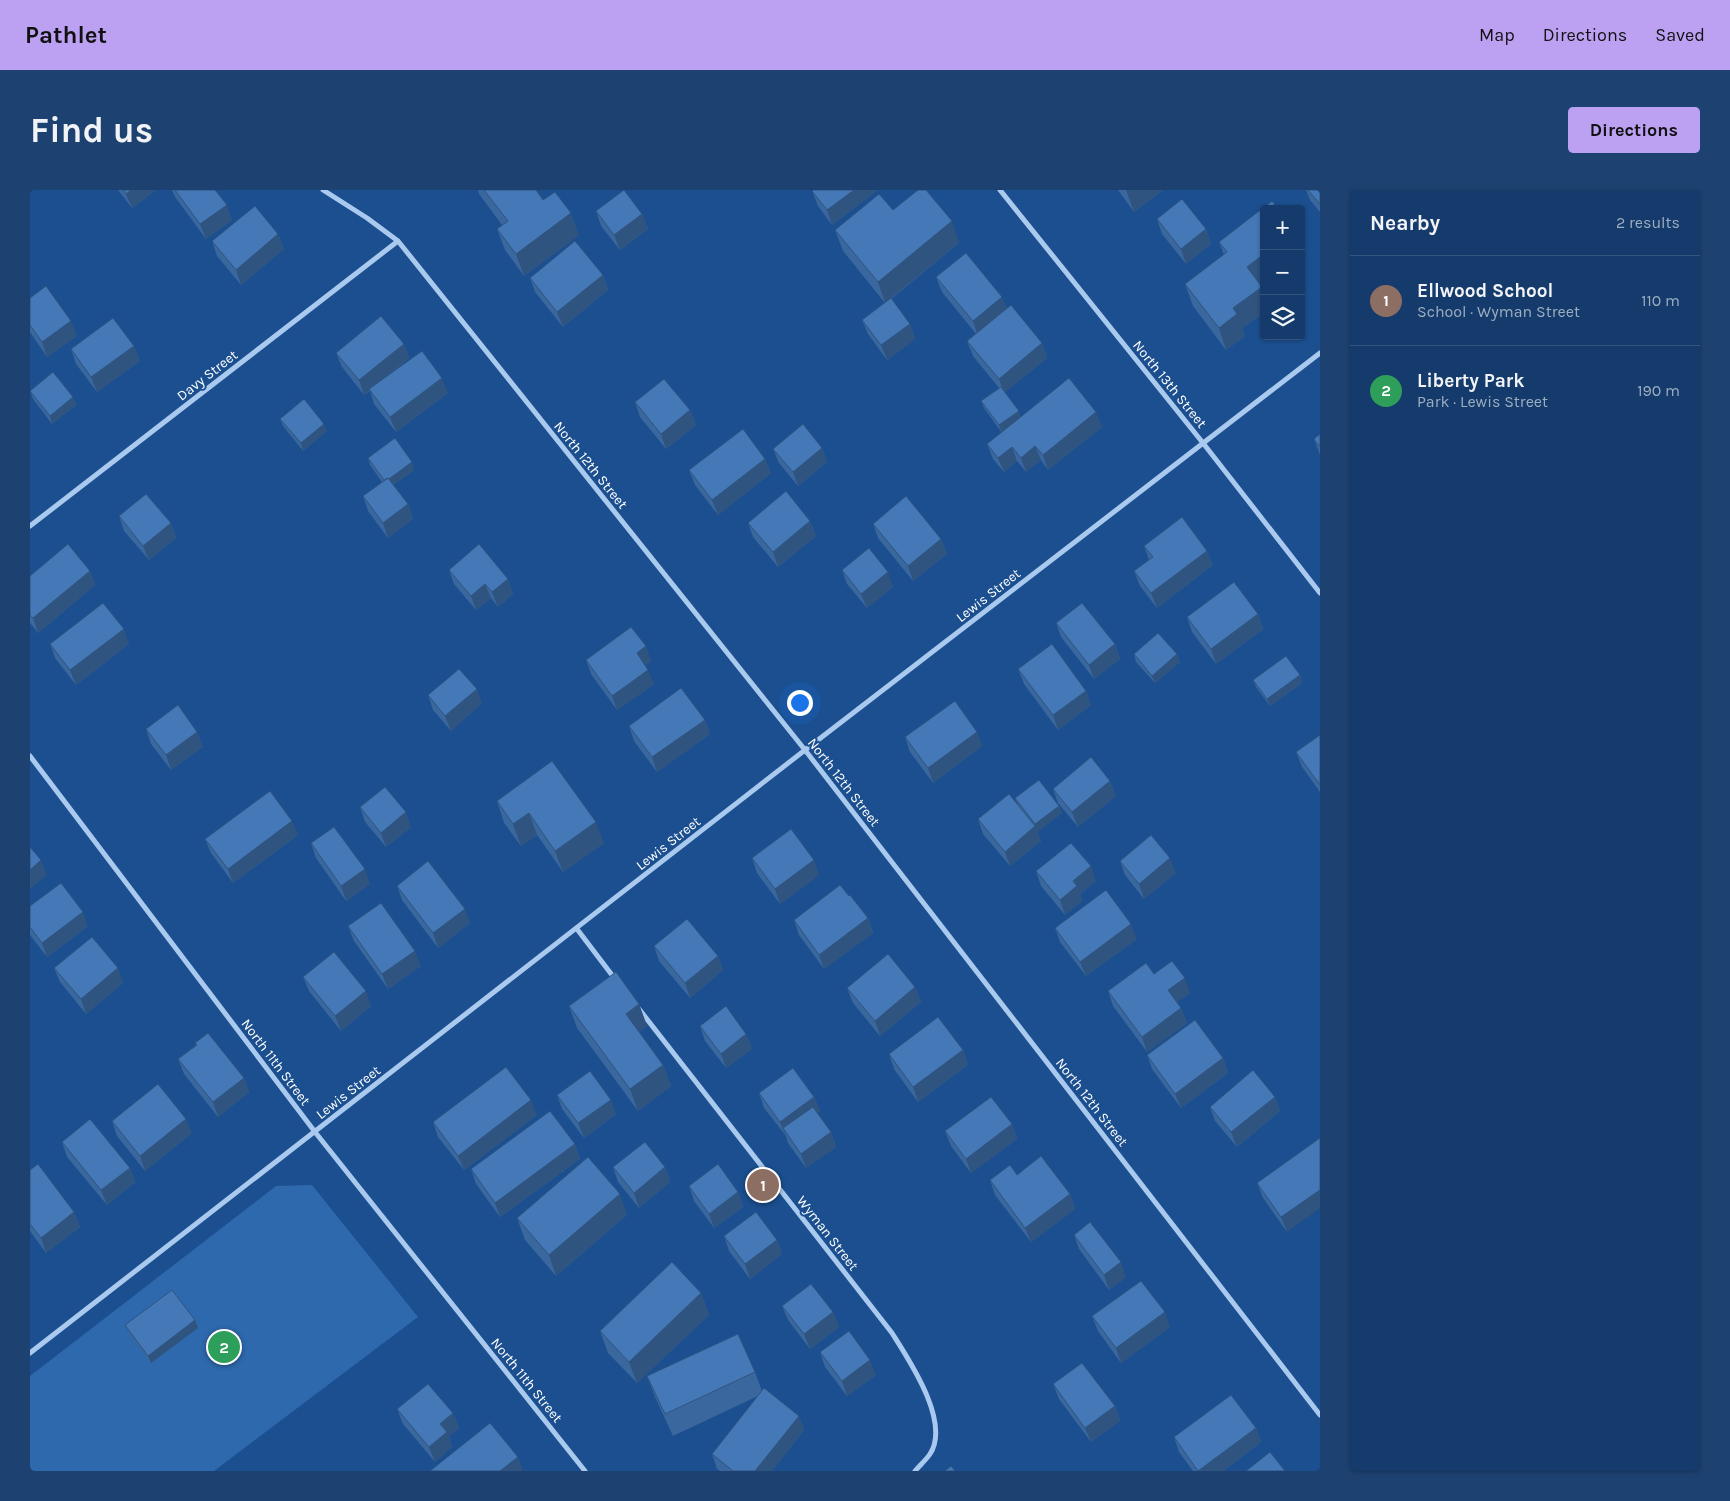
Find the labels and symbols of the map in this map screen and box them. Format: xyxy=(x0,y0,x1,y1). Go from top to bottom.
street label: North 13th Street xyxy=(1129,337,1210,432)
street label: Davy Street xyxy=(174,346,241,404)
street label: North 12th Street xyxy=(550,418,631,512)
street label: Lewis Street xyxy=(953,565,1024,626)
your location xyxy=(787,690,813,716)
street label: North 12th Street xyxy=(804,735,883,830)
street label: Lewis Street xyxy=(633,813,704,874)
street label: North 11th Street xyxy=(237,1016,314,1109)
street label: North 12th Street xyxy=(1052,1055,1131,1150)
street label: Lewis Street xyxy=(313,1062,384,1123)
pin: 1 xyxy=(747,1166,779,1204)
street label: Wyman Street xyxy=(793,1193,862,1274)
pin: 2 xyxy=(208,1328,240,1366)
street label: North 11th Street xyxy=(487,1335,566,1426)

